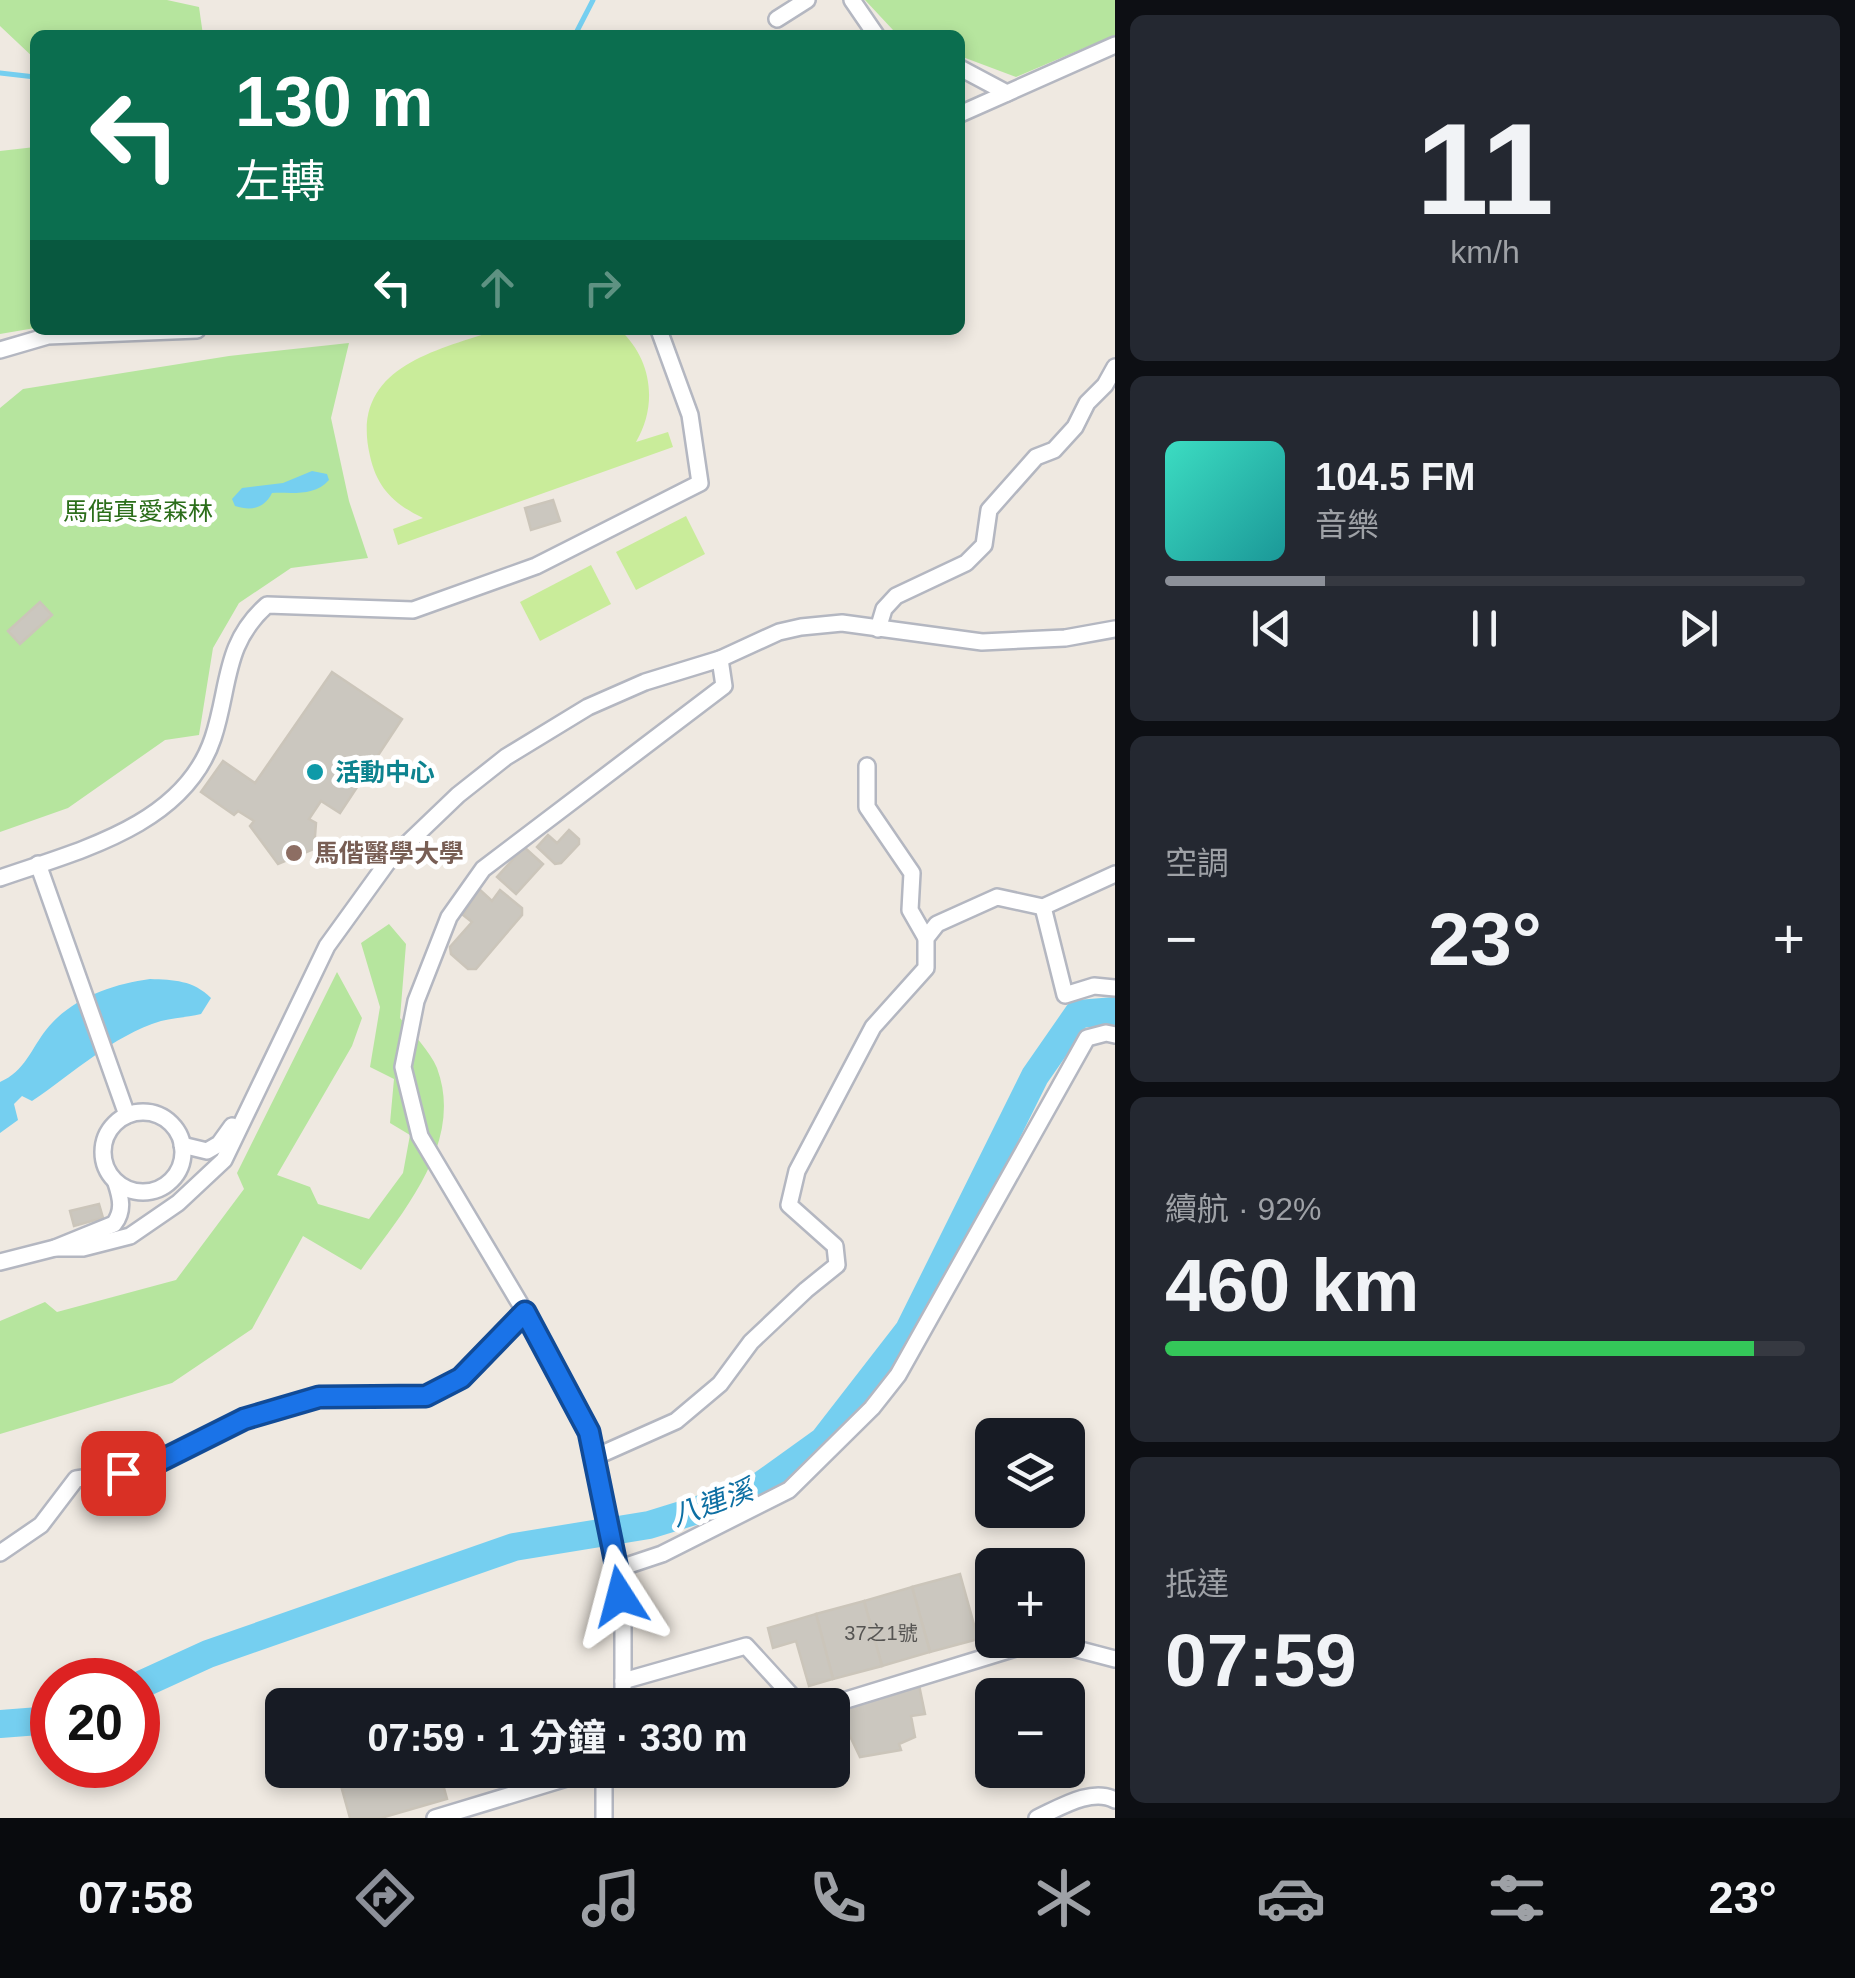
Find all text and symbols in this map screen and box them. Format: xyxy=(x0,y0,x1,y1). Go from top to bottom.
text: 130 m xyxy=(235,63,433,141)
icon: left xyxy=(70,70,200,200)
text: 11 xyxy=(1416,96,1554,242)
text: 左轉 xyxy=(235,156,325,207)
text: km/h xyxy=(1450,234,1520,270)
icon: left xyxy=(365,260,420,315)
icon: ahead xyxy=(470,260,525,315)
icon: right xyxy=(575,260,630,315)
text: 104.5 FM xyxy=(1315,456,1476,498)
park label: 馬偕真愛森林 xyxy=(63,497,213,525)
text: 音樂 xyxy=(1315,507,1379,543)
icon: previous xyxy=(1244,601,1299,656)
icon: pause xyxy=(1457,601,1512,656)
icon: next xyxy=(1671,601,1726,656)
place label: 活動中心 xyxy=(335,758,435,786)
marker: 活動中心 xyxy=(304,761,326,783)
place label: 馬偕醫學大學 xyxy=(314,839,464,867)
marker: 馬偕醫學大學 xyxy=(283,842,305,864)
text: 空調 xyxy=(1165,845,1229,881)
text: 23° xyxy=(1428,897,1542,981)
text: − xyxy=(1165,908,1197,970)
text: + xyxy=(1773,908,1805,970)
text: 續航 · 92% xyxy=(1165,1191,1322,1227)
text: 460 km xyxy=(1165,1243,1419,1327)
map controls xyxy=(975,1418,1085,1788)
button: layers xyxy=(975,1418,1085,1528)
pin xyxy=(81,1431,166,1516)
icon: arrive xyxy=(96,1446,151,1501)
water label: 八連溪 xyxy=(667,1473,761,1532)
position arrow xyxy=(568,1544,672,1648)
button: + xyxy=(975,1548,1085,1658)
text: 抵達 xyxy=(1165,1566,1229,1602)
text: 07:59 xyxy=(1165,1618,1357,1702)
house number: 37之1號 xyxy=(844,1622,918,1644)
speed limit sign: 20 xyxy=(30,1658,160,1788)
button: − xyxy=(975,1678,1085,1788)
text: 07:59 · 1 分鐘 · 330 m xyxy=(367,1717,748,1759)
icon: directions xyxy=(350,1863,420,1933)
icon: music xyxy=(576,1863,646,1933)
icon: phone xyxy=(803,1863,873,1933)
icon: climate xyxy=(1029,1863,1099,1933)
icon: car xyxy=(1256,1863,1326,1933)
icon: filters xyxy=(1482,1863,1552,1933)
text: 07:58 xyxy=(78,1872,193,1923)
text: 23° xyxy=(1709,1872,1777,1923)

